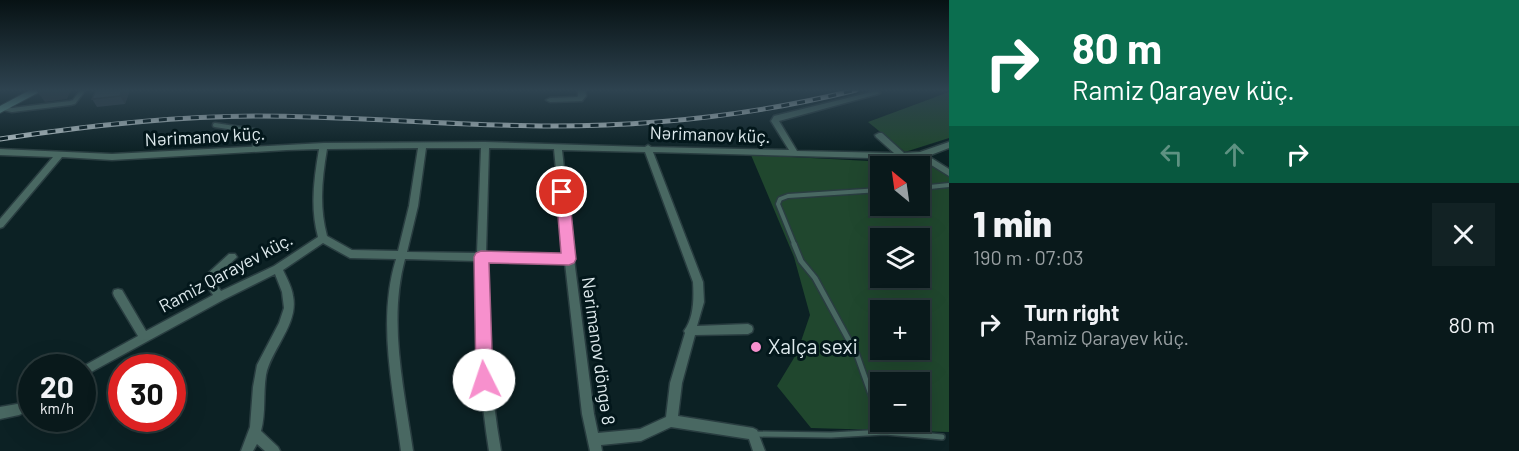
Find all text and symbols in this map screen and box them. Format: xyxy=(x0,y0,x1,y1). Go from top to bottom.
text: 80 m xyxy=(1072,22,1162,72)
icon: right xyxy=(973,24,1051,102)
text: Ramiz Qarayev küç. xyxy=(1072,73,1295,105)
street label: Nərimanov küç. xyxy=(649,121,771,147)
street label: Nərimanov küç. xyxy=(144,122,266,150)
icon: left xyxy=(1155,138,1188,171)
icon: ahead xyxy=(1218,138,1251,171)
icon: right xyxy=(1281,138,1314,171)
north arrow xyxy=(870,156,930,216)
map controls xyxy=(870,156,930,432)
pin xyxy=(536,166,587,217)
icon: arrive xyxy=(545,175,578,208)
text: 1 min xyxy=(973,201,1052,244)
button: close xyxy=(1432,203,1495,266)
street label: Ramiz Qarayev küç. xyxy=(155,228,296,317)
button: layers xyxy=(870,228,930,288)
text: 190 m · 07:03 xyxy=(973,245,1084,269)
street label: Nərimanov döngə 8 xyxy=(578,275,620,426)
text: Turn right xyxy=(1024,299,1119,325)
button: + xyxy=(870,300,930,360)
icon: right xyxy=(973,308,1006,341)
text: 80 m xyxy=(1449,311,1495,337)
text: Ramiz Qarayev küç. xyxy=(1024,325,1189,349)
place label: Xalça sexi xyxy=(768,333,858,358)
marker: Xalça sexi xyxy=(749,340,763,354)
position arrow xyxy=(452,348,516,412)
speed limit sign: 30 xyxy=(108,354,186,432)
text: 20 xyxy=(40,368,74,404)
button: − xyxy=(870,372,930,432)
text: km/h xyxy=(40,399,74,417)

